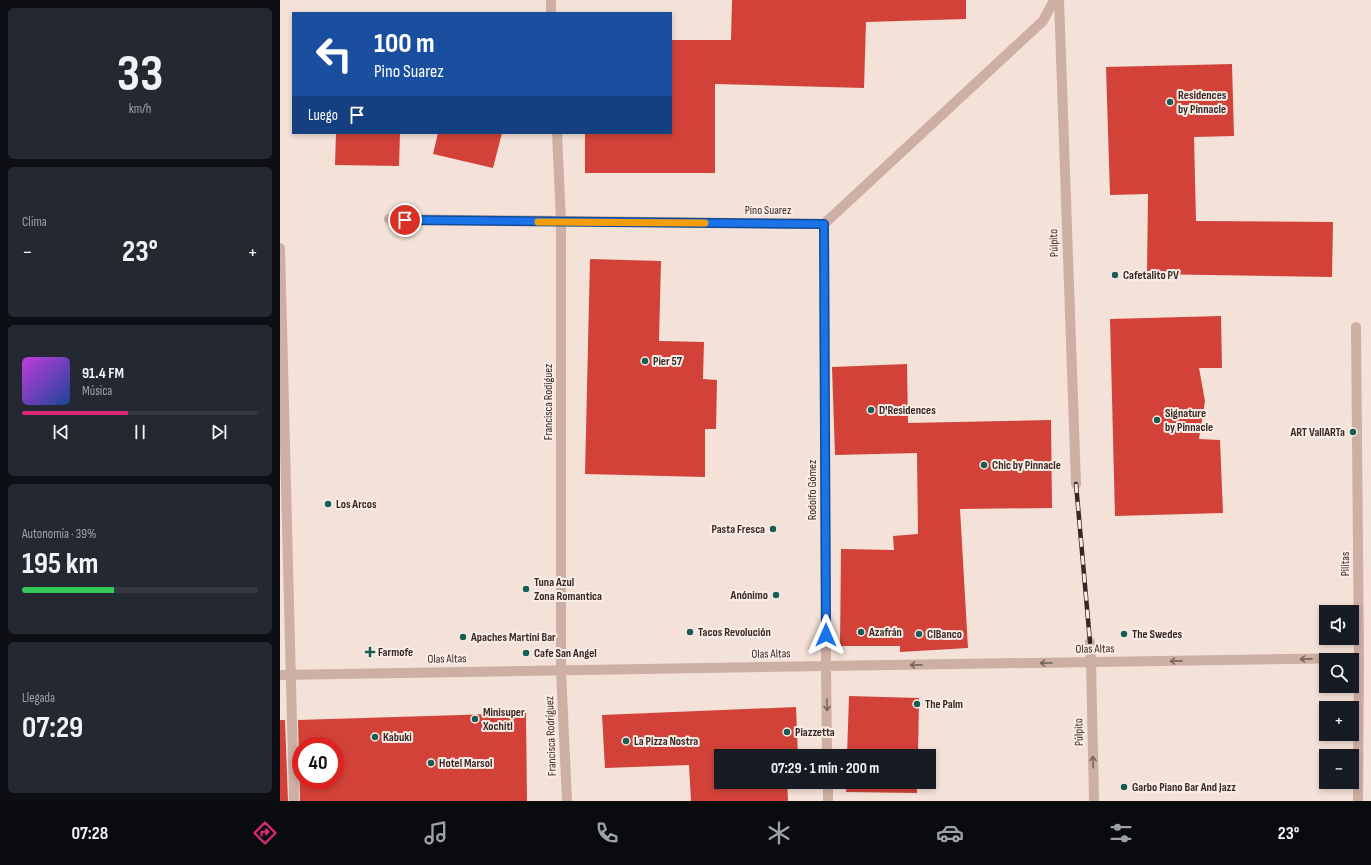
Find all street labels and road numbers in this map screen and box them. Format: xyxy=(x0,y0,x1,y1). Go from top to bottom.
street label: Pino Suarez xyxy=(745,203,792,218)
street label: Púlpito xyxy=(1046,229,1062,257)
street label: Francisca Rodiguez xyxy=(541,363,556,440)
street label: Rodolfo Gómez xyxy=(805,459,820,520)
street label: Pilitas xyxy=(1338,552,1353,576)
street label: Olas Altas xyxy=(1075,641,1115,657)
street label: Olas Altas xyxy=(751,646,791,662)
street label: Olas Altas xyxy=(427,651,467,667)
street label: Francisca Rodríguez xyxy=(542,695,560,776)
street label: Púlpito xyxy=(1071,718,1087,746)

